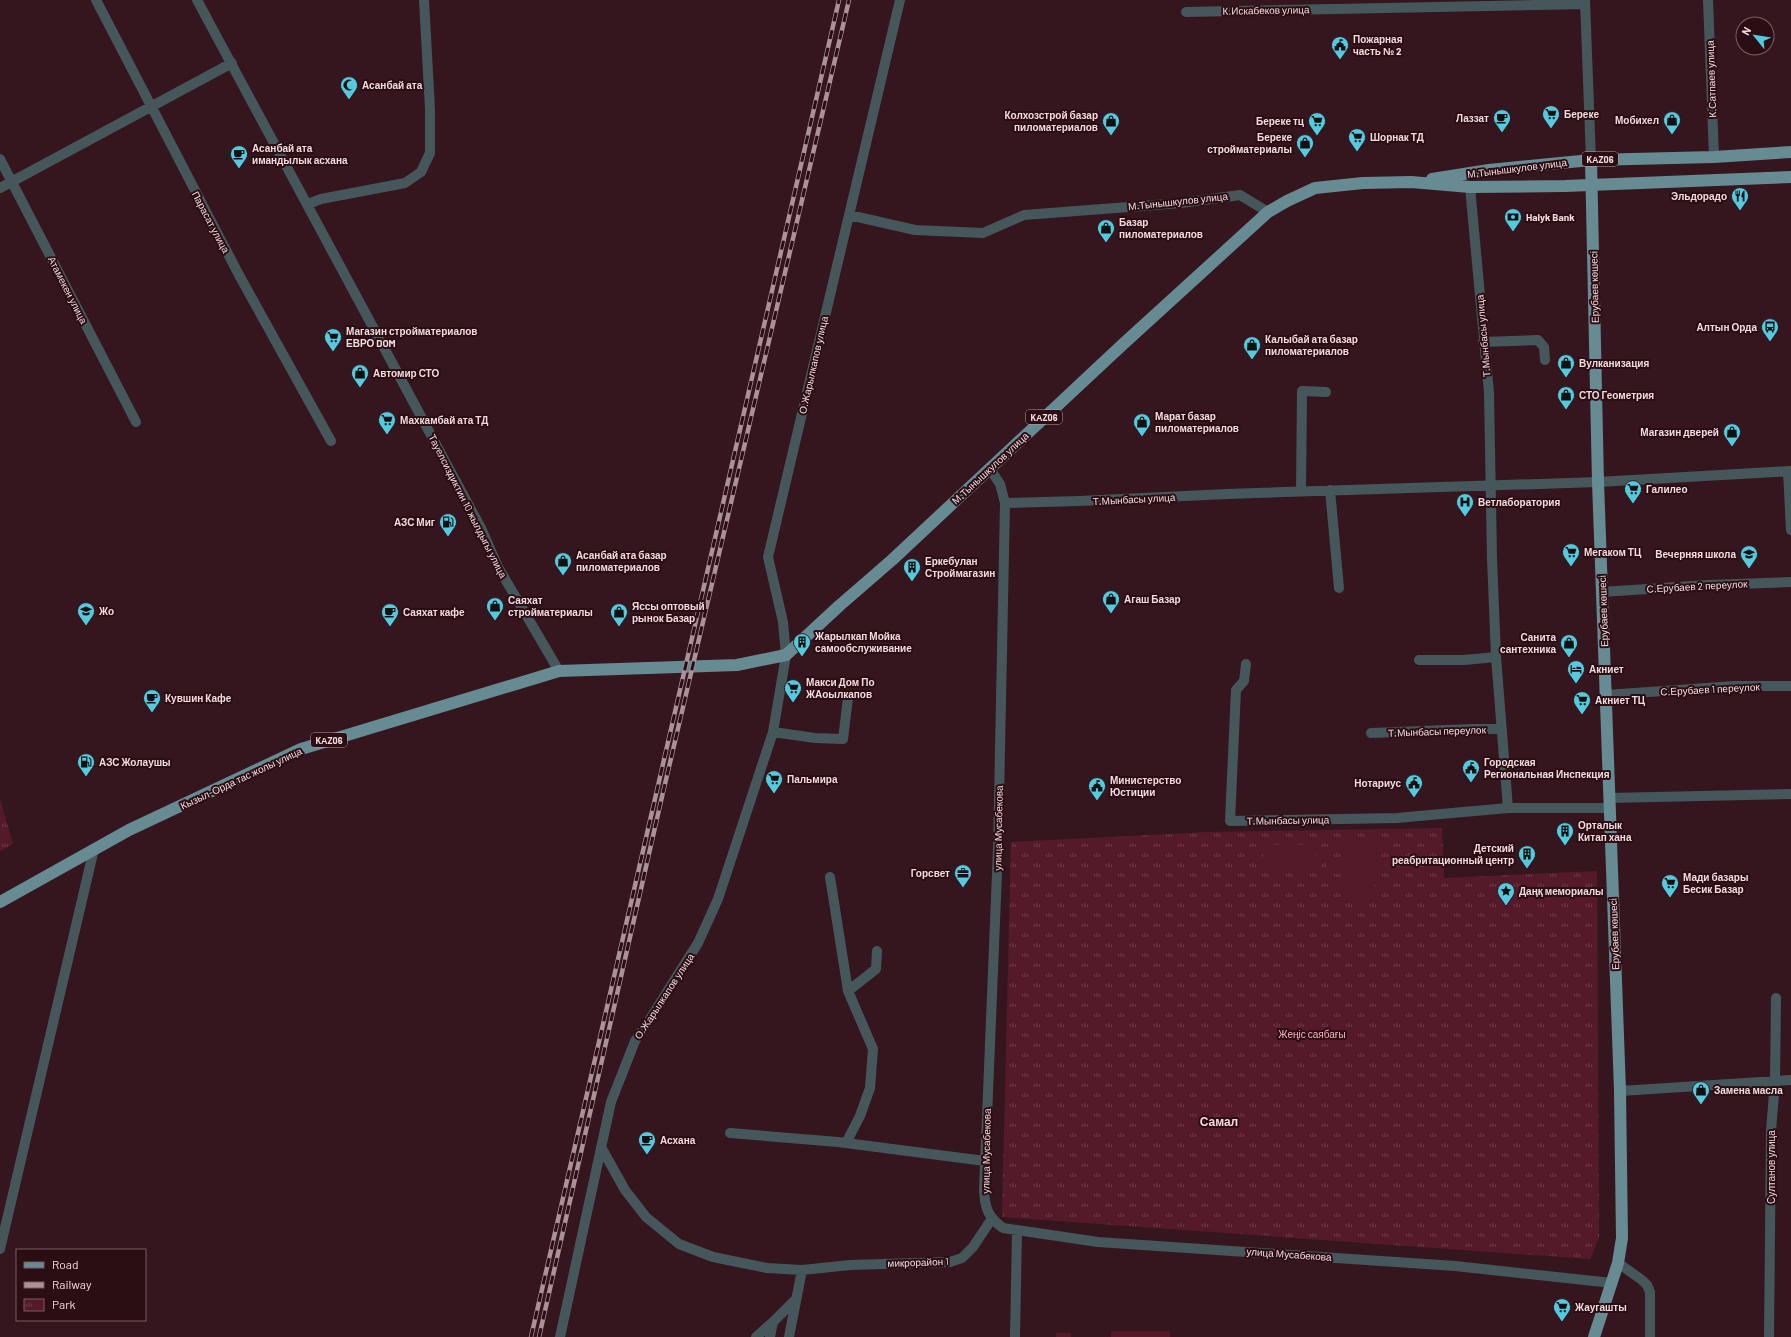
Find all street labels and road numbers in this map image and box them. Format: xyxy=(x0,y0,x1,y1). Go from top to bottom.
street label: К.Искабеков улица xyxy=(1222,3,1310,17)
street label: К.Сатпаев улица xyxy=(1704,40,1718,118)
road number: KАZ06 xyxy=(1582,152,1618,166)
street label: М.Тынышкулов улица xyxy=(1467,156,1568,180)
street label: Парасат улица xyxy=(190,189,233,255)
street label: М.Тынышкулов улица xyxy=(1128,190,1229,212)
street label: Ерубаев көшесі xyxy=(1587,251,1601,323)
street label: Атамекен улица xyxy=(46,254,90,326)
street label: Т.Мынбасы улица xyxy=(1473,294,1493,378)
street label: О.Жарылкапов улица xyxy=(796,315,830,415)
road number: KАZ06 xyxy=(1026,410,1062,424)
street label: М.Тынышкулов улица xyxy=(949,429,1031,507)
street label: Тауелсиздиктин 10 жылдыгы улица xyxy=(426,432,510,580)
street label: Т.Мынбасы улица xyxy=(1092,491,1176,507)
street label: Ерубаев көшесі xyxy=(1596,575,1610,647)
street label: С.Ерубаев 2 переулок xyxy=(1646,577,1748,595)
street label: С.Ерубаев 1 переулок xyxy=(1660,680,1761,698)
street label: Т.Мынбасы переулок xyxy=(1388,723,1487,739)
road number: KАZ06 xyxy=(311,733,347,747)
street label: Кызыл-Орда тас жолы улица xyxy=(178,744,304,811)
street label: улица Мусабекова xyxy=(991,785,1005,871)
street label: Т.Мынбасы улица xyxy=(1247,813,1330,827)
street label: Ерубаев көшесі xyxy=(1607,898,1621,970)
street label: О.Жарылкапов улица xyxy=(632,950,696,1041)
street label: улица Мусабекова xyxy=(979,1108,993,1194)
street label: Султанов улица xyxy=(1765,1130,1777,1204)
street label: улица Мусабекова xyxy=(1246,1245,1332,1263)
street label: микрорайон 1 xyxy=(887,1255,949,1269)

